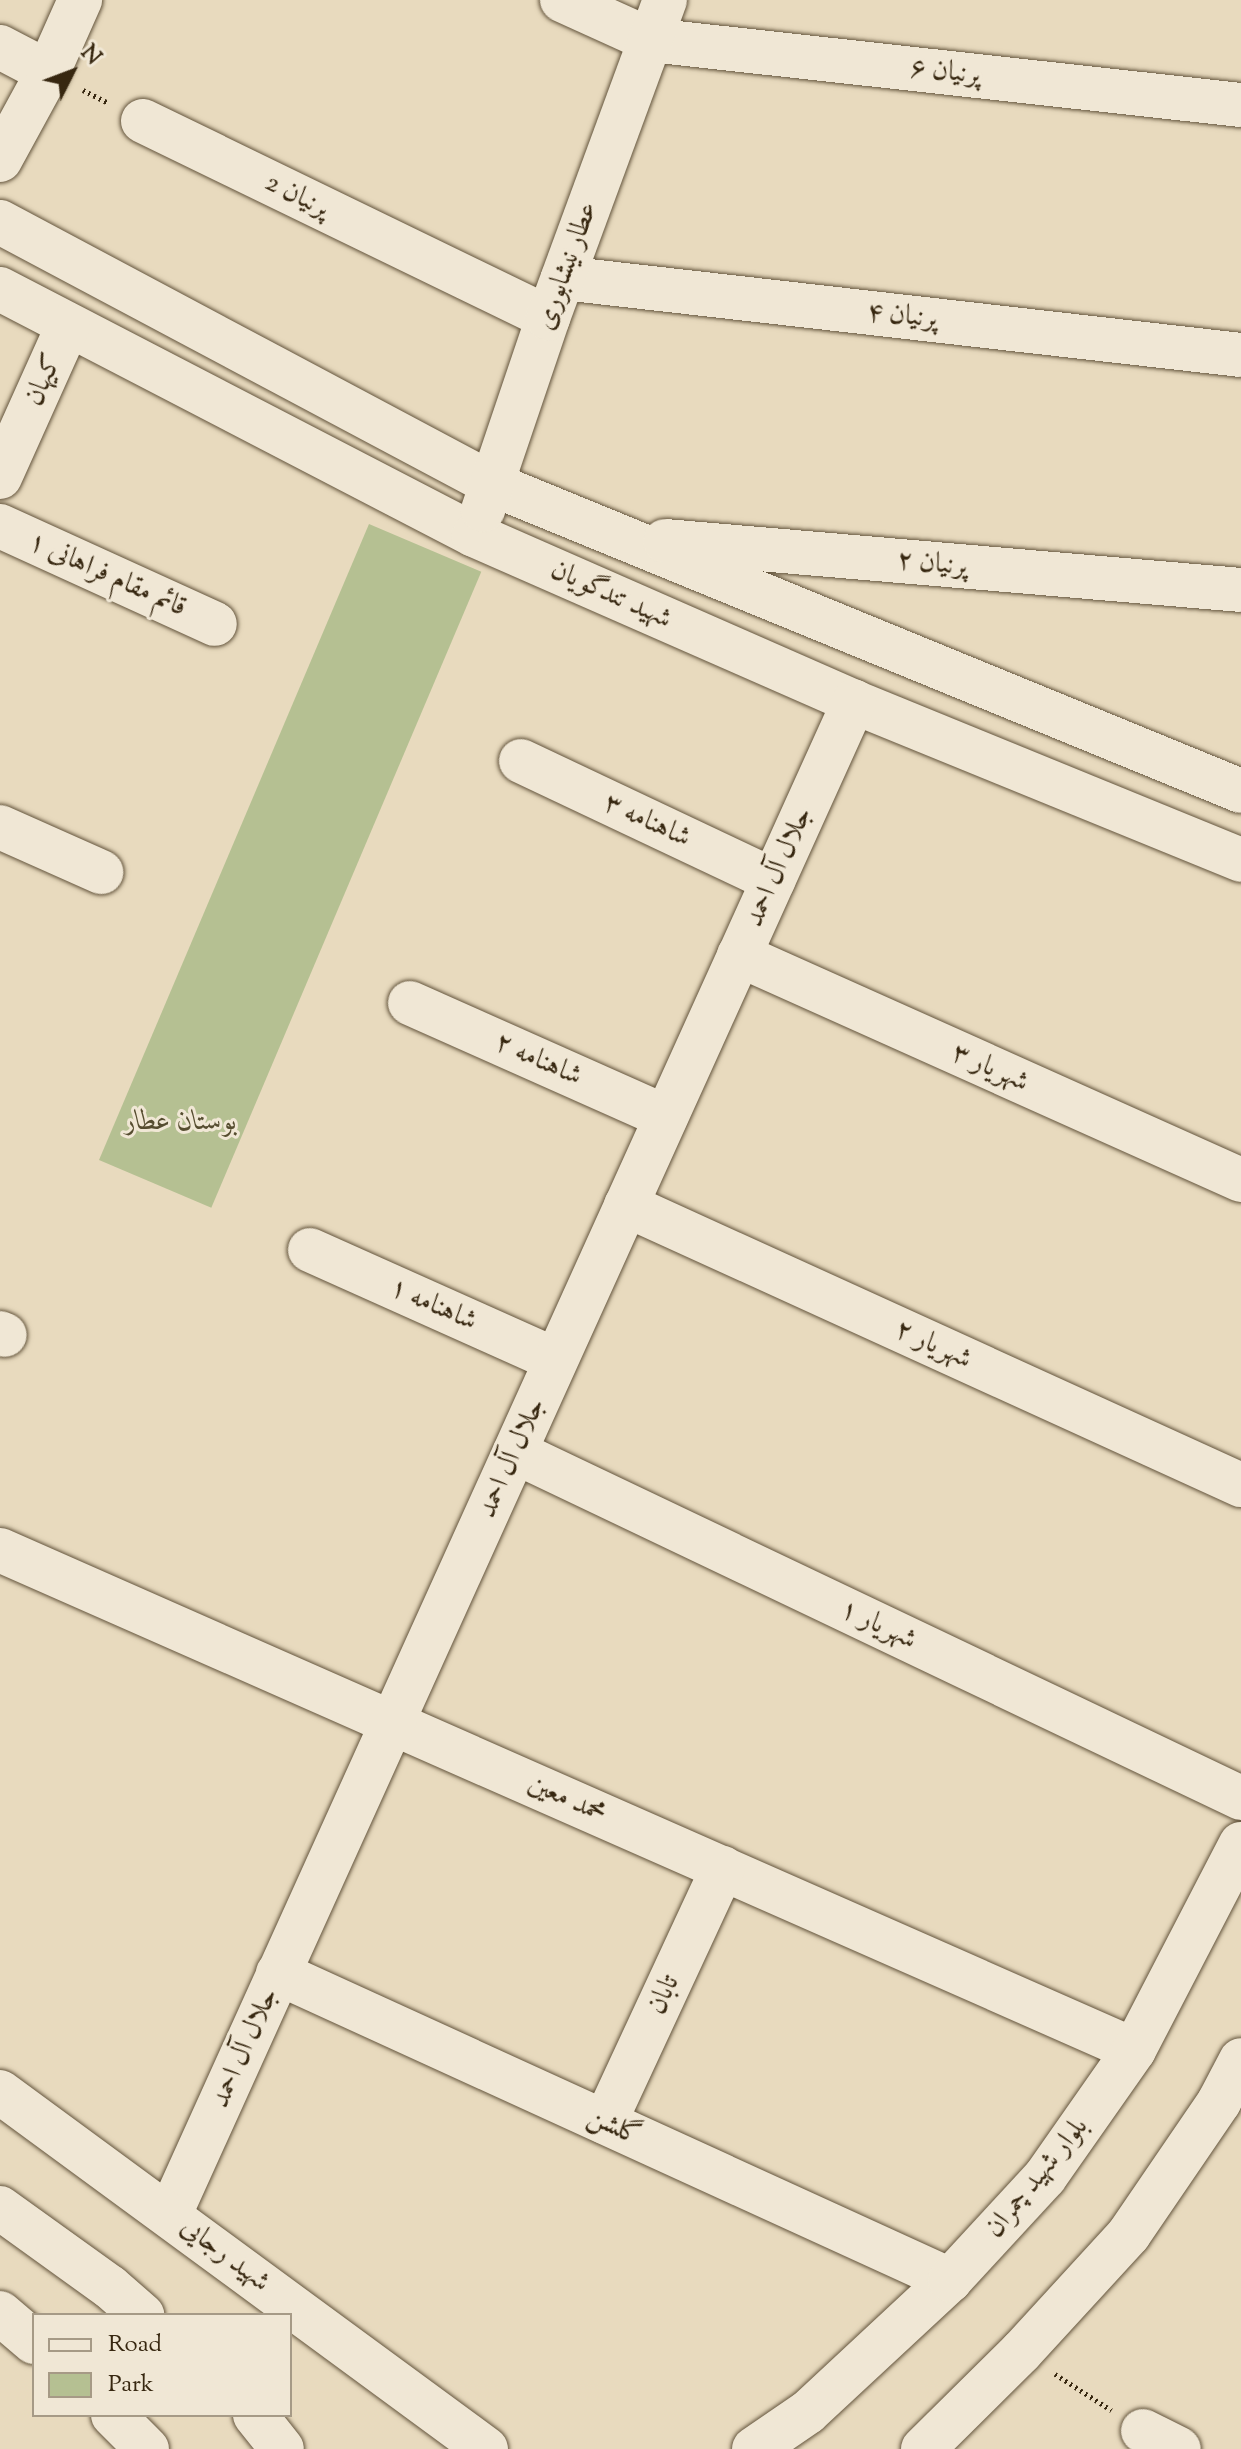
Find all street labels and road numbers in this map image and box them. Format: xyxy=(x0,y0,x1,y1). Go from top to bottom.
street label: پرنیان ۶ xyxy=(908,52,982,92)
street label: پرنیان 2 xyxy=(259,166,335,226)
street label: عطار نیشابوری xyxy=(528,197,606,335)
street label: پرنیان ۴ xyxy=(865,296,939,336)
street label: کیهان xyxy=(18,349,70,411)
street label: قائم مقام فراهانی ۱ xyxy=(23,525,191,625)
street label: پرنیان ۲ xyxy=(895,544,969,584)
street label: شهید تندگویان xyxy=(545,553,677,637)
street label: شاهنامه ۳ xyxy=(598,786,696,856)
street label: جلال آل احمد xyxy=(738,802,820,932)
street label: شاهنامه ۲ xyxy=(489,1026,587,1094)
street label: شهریار ۳ xyxy=(946,1036,1034,1100)
street label: شاهنامه ۱ xyxy=(384,1271,482,1339)
street label: شهریار ۲ xyxy=(889,1313,977,1377)
street label: جلال آل احمد xyxy=(471,1393,553,1523)
street label: شهریار ۱ xyxy=(834,1593,922,1657)
street label: محمد معین xyxy=(523,1767,611,1831)
street label: تابان xyxy=(640,1970,688,2020)
street label: جلال آل احمد xyxy=(204,1983,286,2113)
street label: گلشن xyxy=(582,2100,646,2154)
street label: بلوار شهید چمران xyxy=(978,2111,1096,2245)
street label: شهید رجایی xyxy=(174,2210,276,2300)

